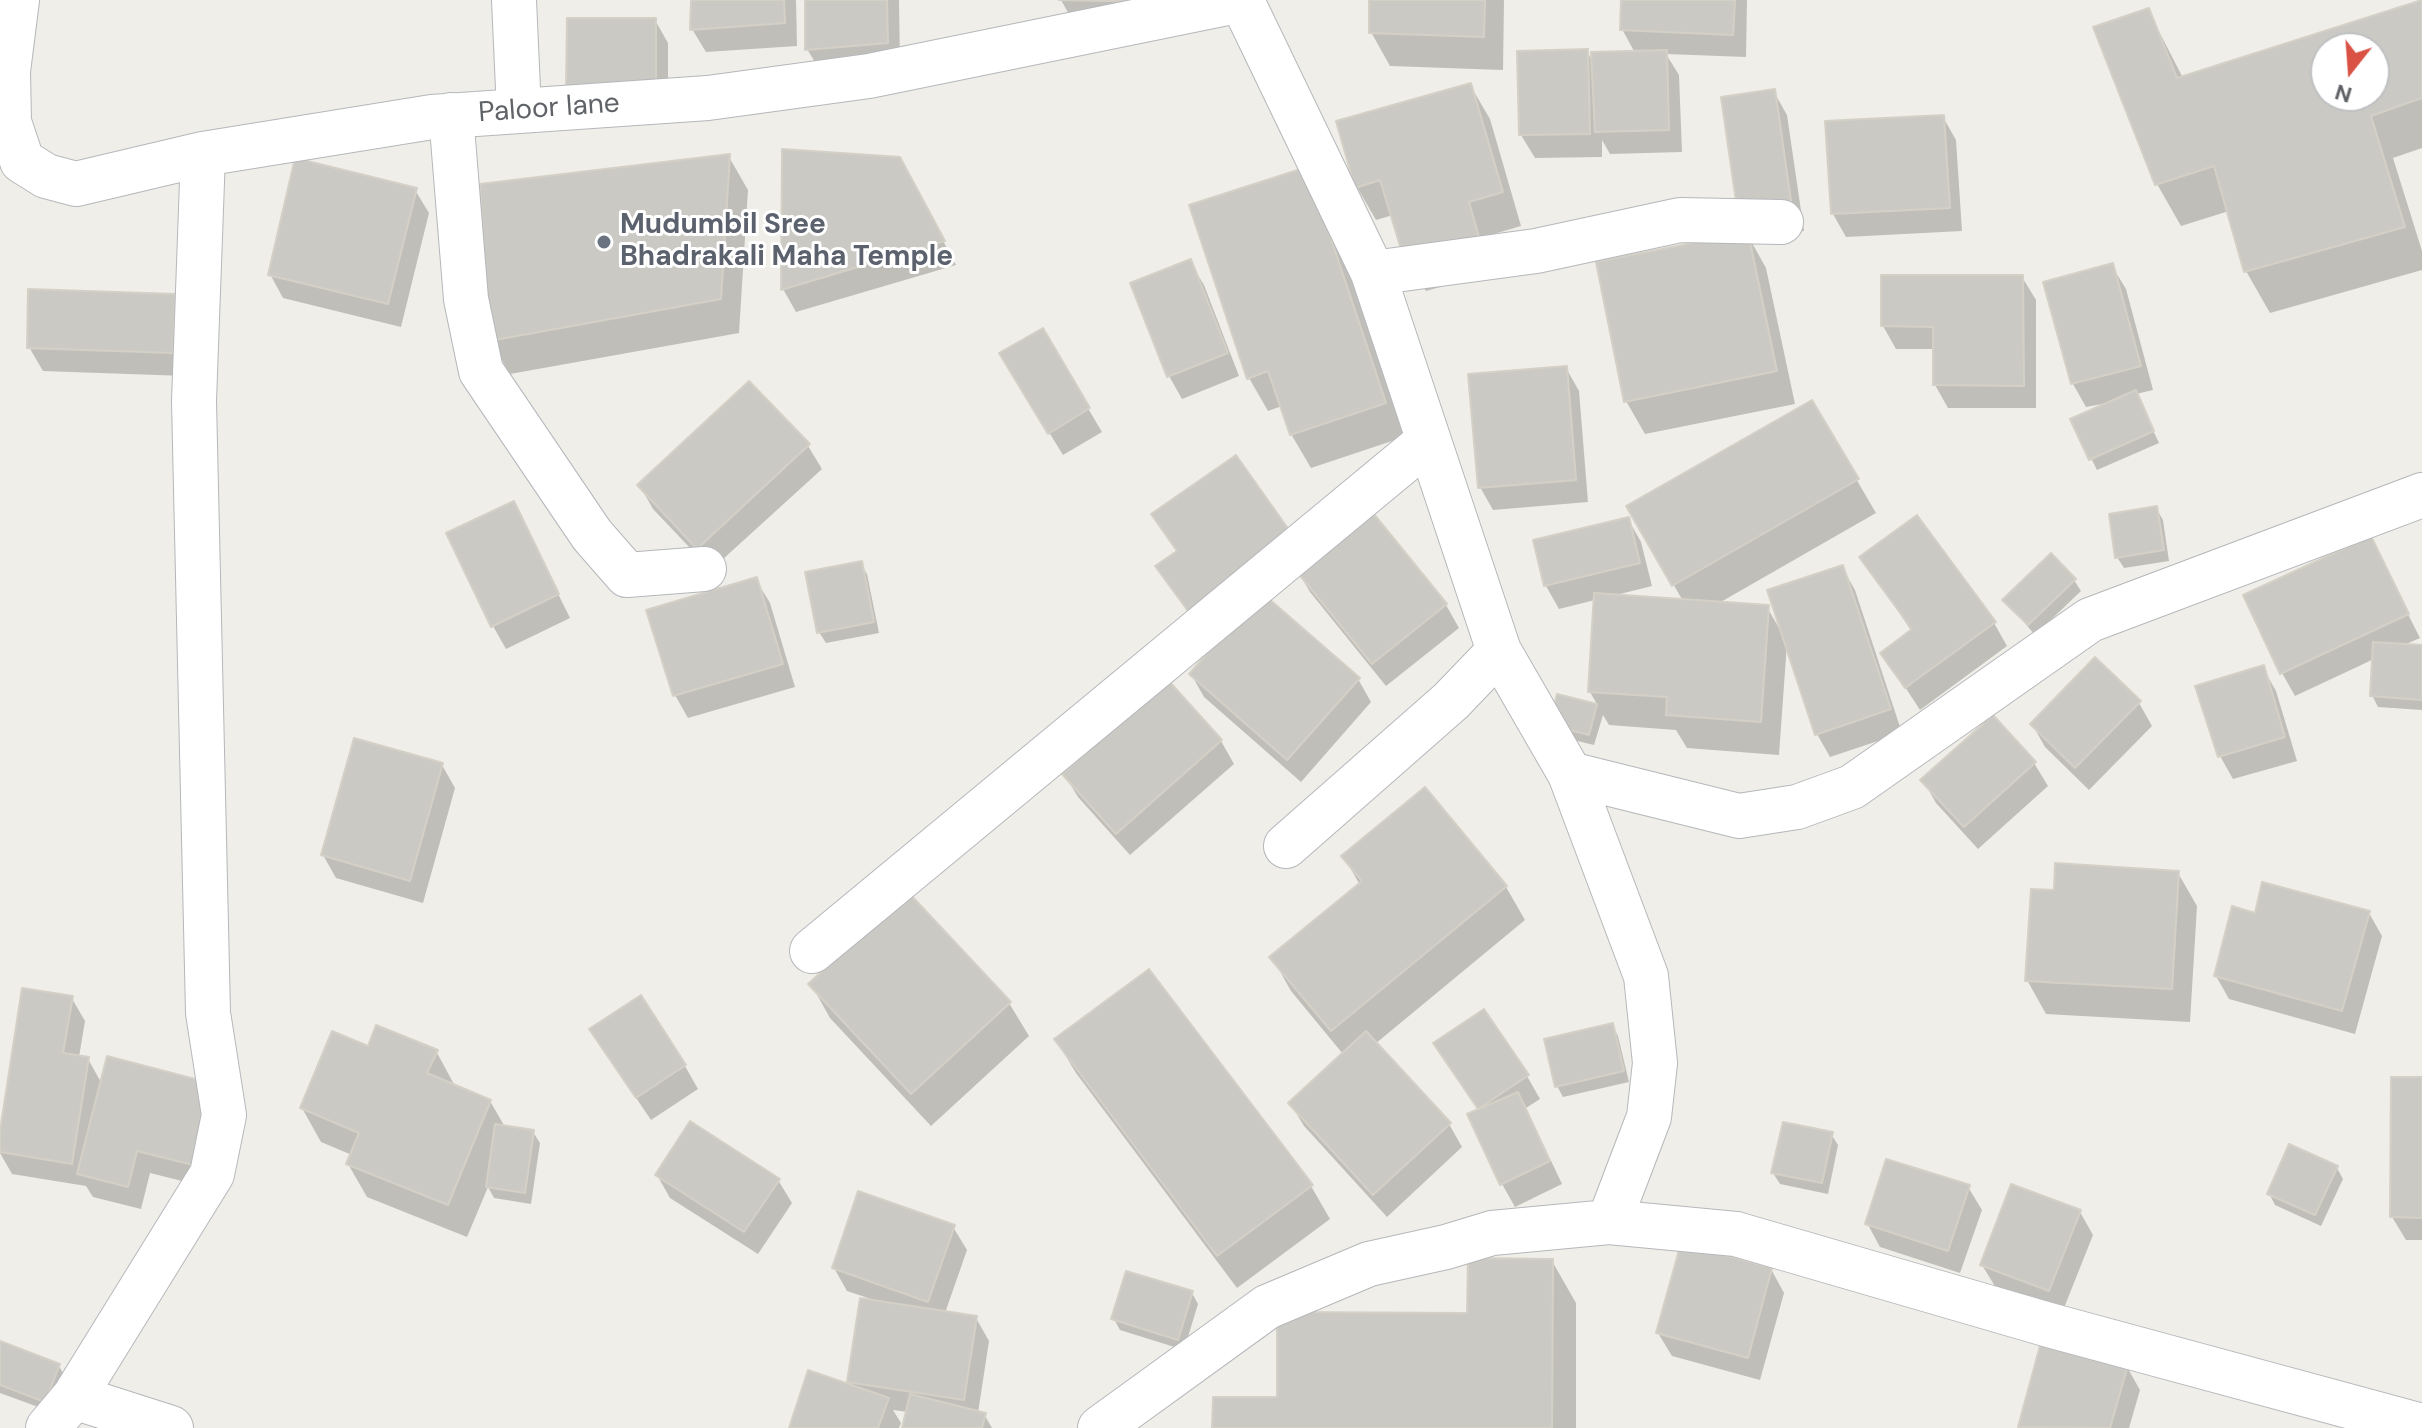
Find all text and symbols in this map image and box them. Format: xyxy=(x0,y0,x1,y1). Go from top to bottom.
north arrow xyxy=(2310,32,2390,112)
text: N xyxy=(2332,77,2355,110)
street label: Paloor lane xyxy=(477,87,621,131)
place label: Mudumbil Sree Bhadrakali Maha Temple xyxy=(620,209,953,275)
marker: Mudumbil Sree Bhadrakali Maha Temple xyxy=(595,233,613,251)

